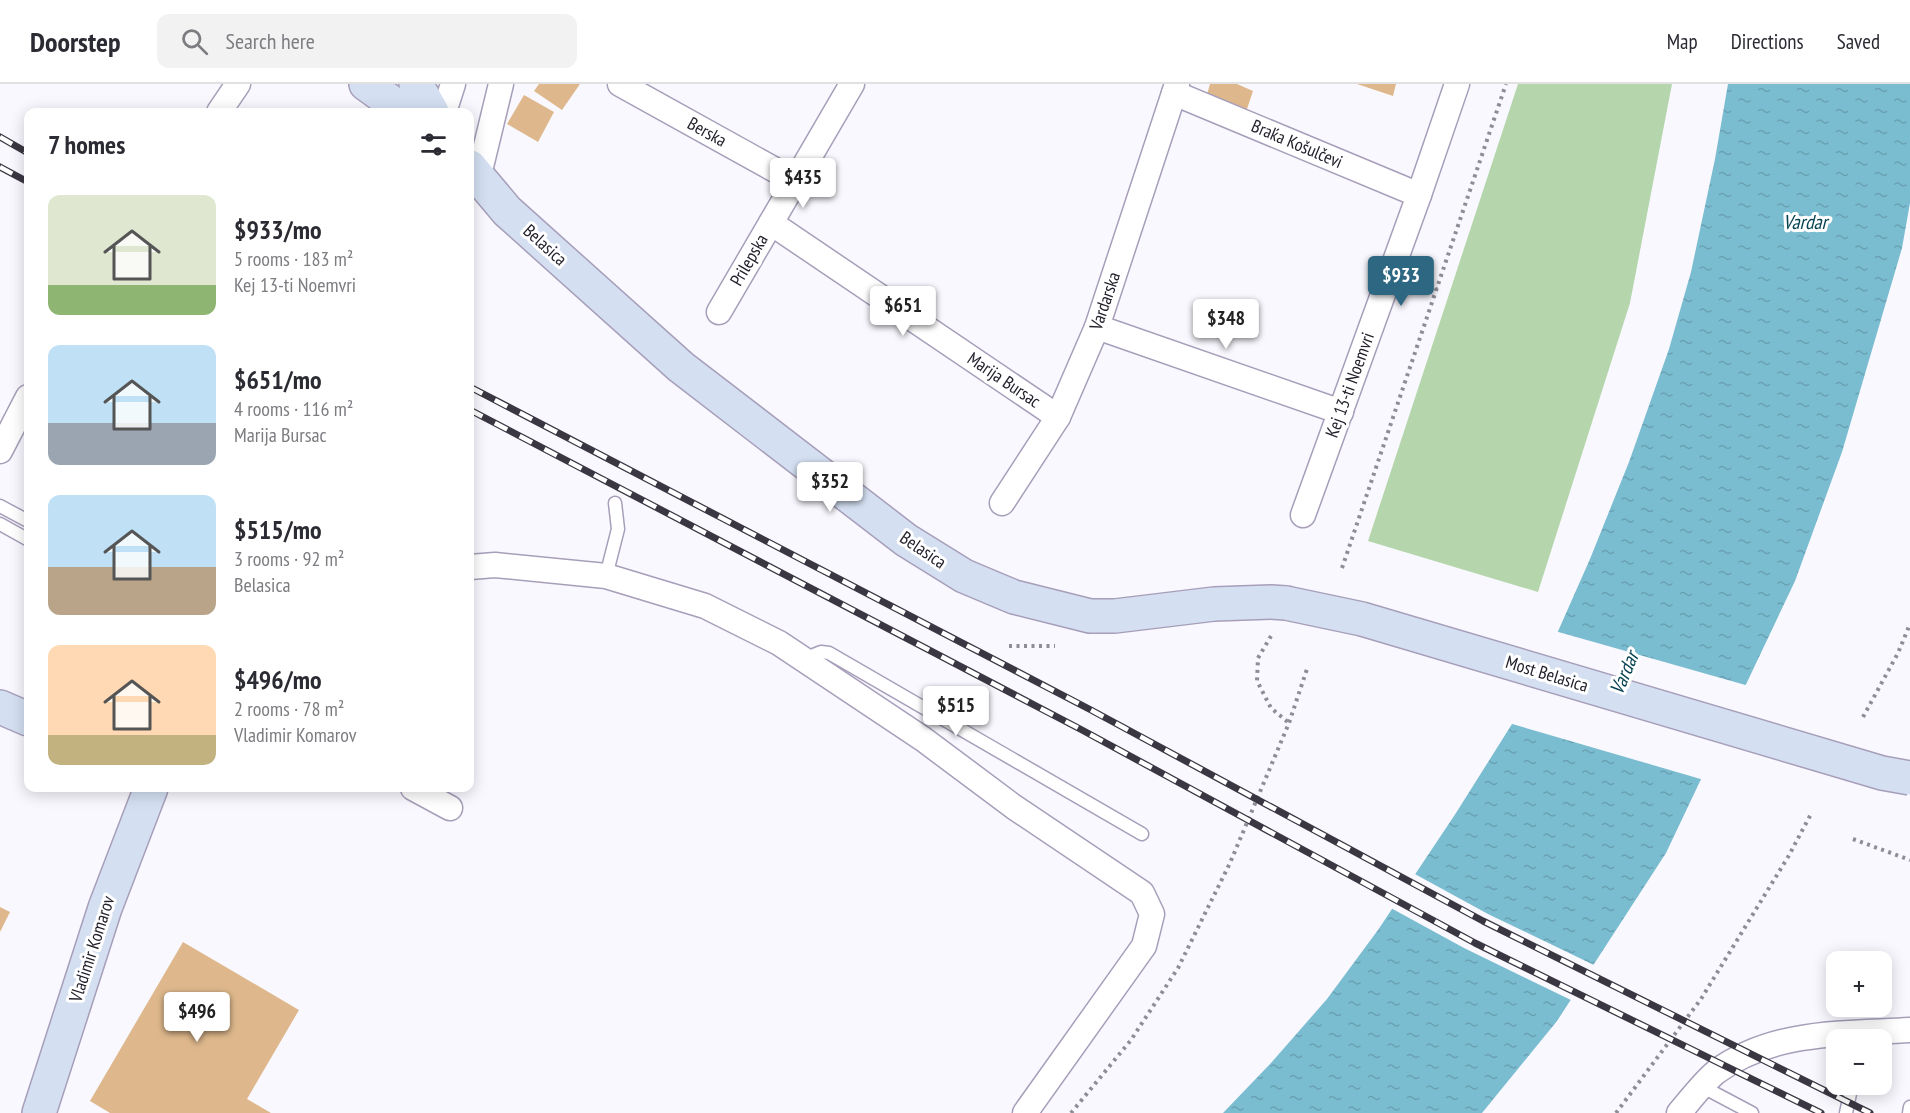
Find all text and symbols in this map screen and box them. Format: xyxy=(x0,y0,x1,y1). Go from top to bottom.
search box xyxy=(157,14,577,68)
text: Doorstep xyxy=(30,23,121,60)
icon: search xyxy=(178,25,211,58)
text: Search here xyxy=(226,27,315,55)
text: Map xyxy=(1667,28,1698,55)
text: Directions xyxy=(1731,28,1804,55)
text: Saved xyxy=(1837,28,1880,55)
street label: Berska xyxy=(684,112,731,152)
street label: Braḱa Košulčevi xyxy=(1248,114,1346,173)
text: 7 homes xyxy=(48,128,125,161)
icon: filters xyxy=(417,128,450,161)
pin: $435 xyxy=(767,158,839,209)
text: $435 xyxy=(784,164,822,190)
water label: Vardar xyxy=(1783,209,1830,235)
text: $933/mo xyxy=(234,213,322,246)
icon: home xyxy=(96,219,168,291)
street label: Belasica xyxy=(519,219,572,270)
street label: Prilepska xyxy=(725,230,773,290)
text: 5 rooms · 183 m² xyxy=(234,246,353,272)
pin: $933 xyxy=(1365,256,1437,307)
text: $933 xyxy=(1382,262,1420,288)
street label: Vardarska xyxy=(1084,269,1125,334)
text: Kej 13-ti Noemvri xyxy=(234,272,356,298)
pin: $651 xyxy=(867,286,939,337)
text: $651 xyxy=(884,292,922,318)
pin: $348 xyxy=(1190,299,1262,350)
text: $348 xyxy=(1207,305,1245,331)
street label: Kej 13-ti Noemvri xyxy=(1320,329,1379,440)
street label: Marija Bursac xyxy=(963,347,1046,413)
text: $651/mo xyxy=(234,363,322,396)
icon: home xyxy=(96,369,168,441)
text: 4 rooms · 116 m² xyxy=(234,396,353,422)
text: Marija Bursac xyxy=(234,422,327,448)
pin: $352 xyxy=(794,462,866,513)
text: $352 xyxy=(811,468,849,494)
text: $515/mo xyxy=(234,513,322,546)
icon: home xyxy=(96,519,168,591)
street label: Belasica xyxy=(896,526,951,573)
text: 3 rooms · 92 m² xyxy=(234,546,344,572)
text: Belasica xyxy=(234,572,291,598)
water label: Vardar xyxy=(1603,645,1646,698)
street label: Most Belasica xyxy=(1503,650,1591,697)
text: $496/mo xyxy=(234,663,322,696)
icon: home xyxy=(96,669,168,741)
pin: $515 xyxy=(920,686,992,737)
text: $515 xyxy=(937,692,975,718)
text: 2 rooms · 78 m² xyxy=(234,696,344,722)
text: Vladimir Komarov xyxy=(234,722,356,748)
street label: Vladimir Komarov xyxy=(63,893,119,1006)
map controls xyxy=(1826,951,1892,1095)
button: + xyxy=(1826,951,1892,1017)
pin: $496 xyxy=(161,992,233,1043)
text: $496 xyxy=(178,998,216,1024)
button: − xyxy=(1826,1029,1892,1095)

